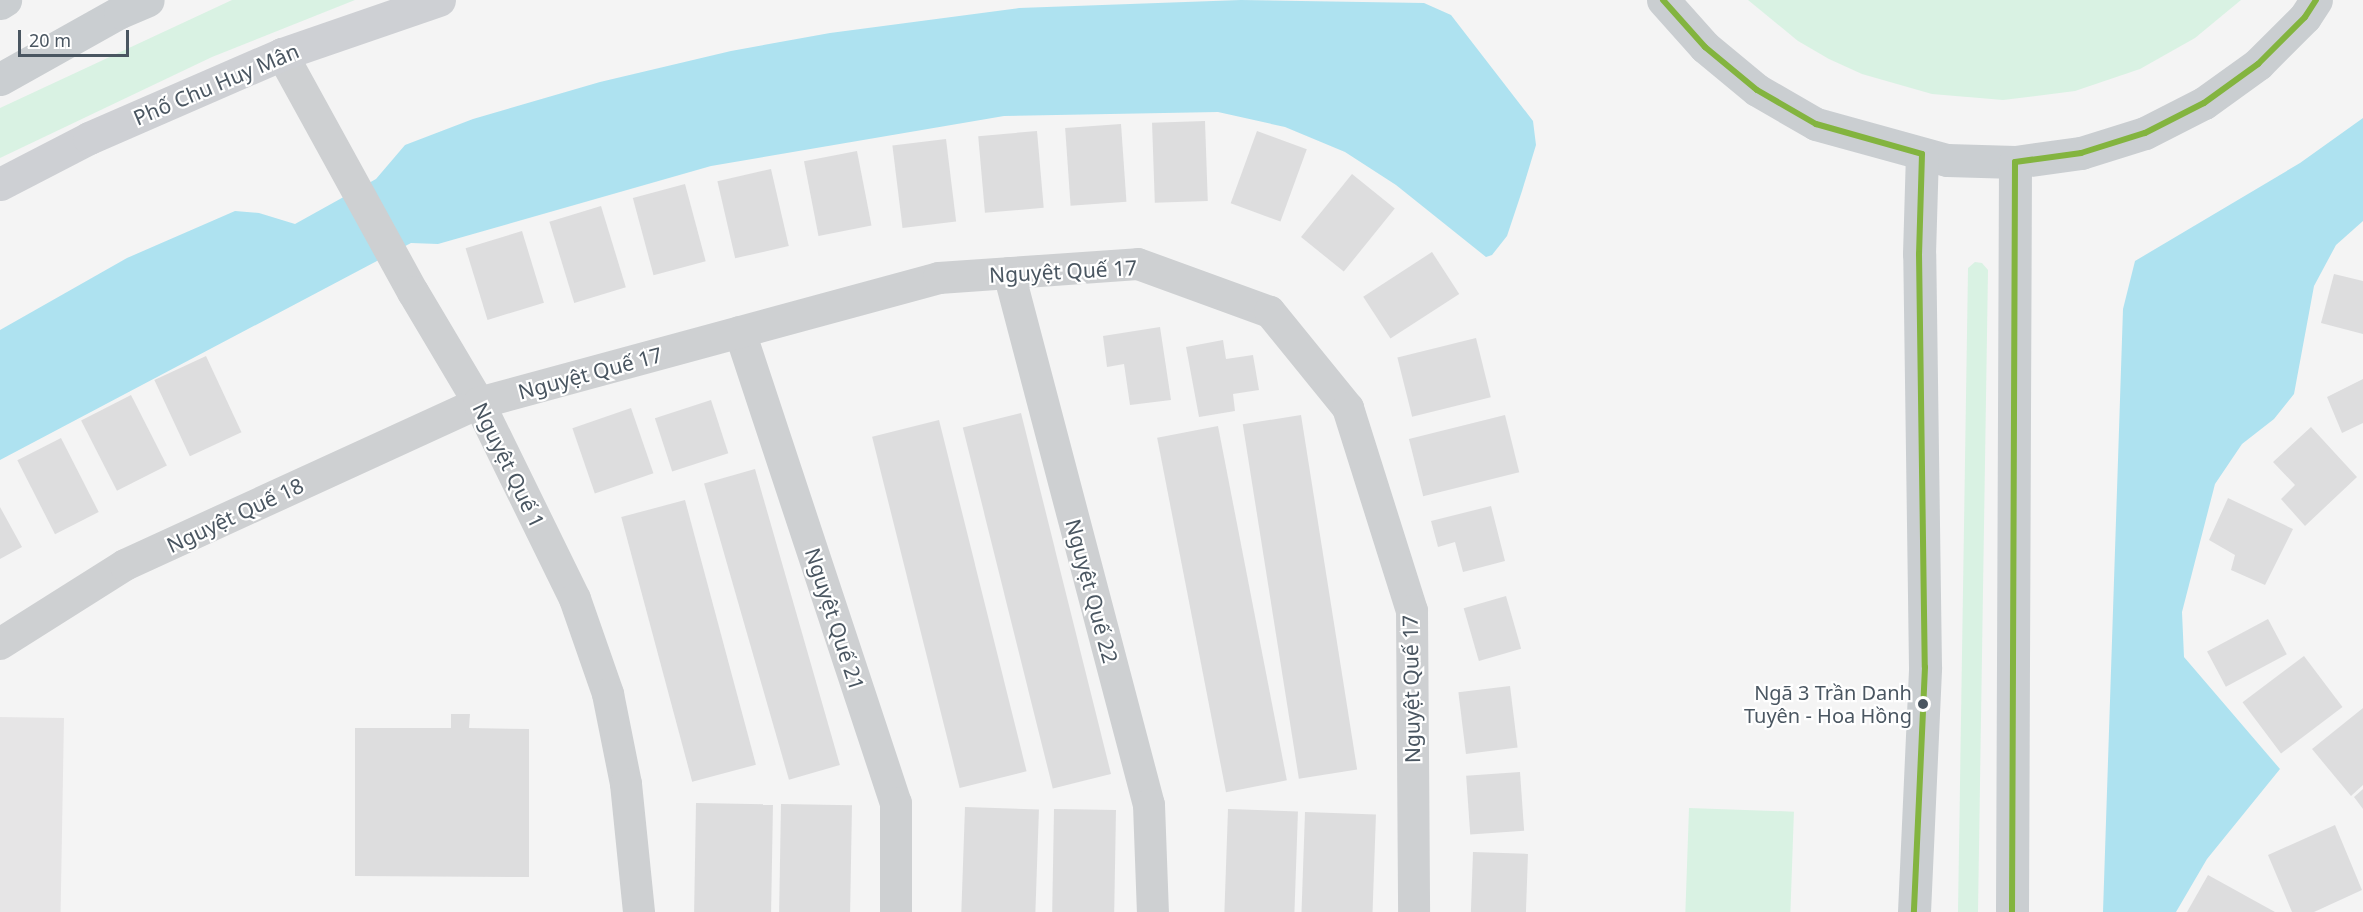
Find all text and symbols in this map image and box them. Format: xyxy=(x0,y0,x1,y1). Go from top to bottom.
scale bar xyxy=(21,18,132,56)
text: 20 m xyxy=(29,28,71,52)
street label: Phố Chu Huy Mân xyxy=(130,38,302,130)
street label: Nguyệt Quế 17 xyxy=(988,255,1138,287)
street label: Nguyệt Quế 17 xyxy=(515,342,665,404)
street label: Nguyệt Quế 1 xyxy=(468,398,550,532)
street label: Nguyệt Quế 18 xyxy=(163,472,307,558)
street label: Nguyệt Quế 22 xyxy=(1061,516,1123,666)
street label: Nguyệt Quế 21 xyxy=(800,545,870,693)
street label: Nguyệt Quế 17 xyxy=(1397,615,1425,763)
place label: Ngã 3 Trần Danh Tuyên - Hoa Hồng xyxy=(1744,680,1912,727)
marker: Ngã 3 Trần Danh Tuyên - Hoa Hồng xyxy=(1917,698,1929,710)

